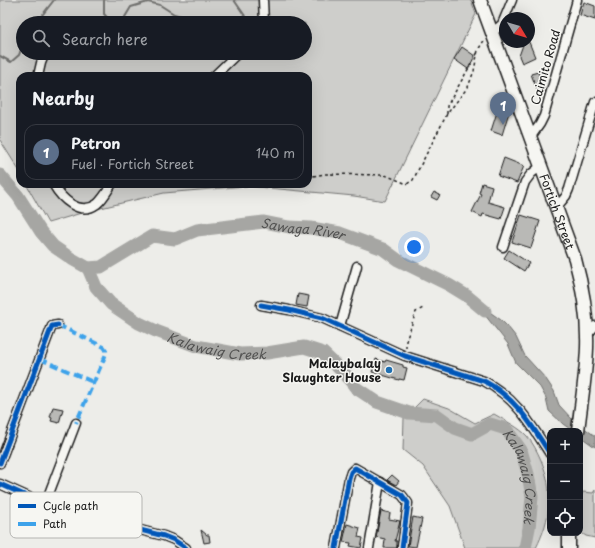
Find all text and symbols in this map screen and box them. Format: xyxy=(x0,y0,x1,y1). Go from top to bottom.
north arrow xyxy=(499,12,535,48)
search box xyxy=(16,16,312,60)
icon: search xyxy=(30,27,52,49)
text: Search here xyxy=(62,27,148,50)
street label: Caimito Road xyxy=(526,27,564,107)
text: Nearby xyxy=(32,85,94,111)
pin: 1 xyxy=(490,92,516,125)
text: Petron xyxy=(71,131,121,154)
text: 1 xyxy=(43,143,49,162)
text: 140 m xyxy=(256,143,295,162)
text: Fuel · Fortich Street xyxy=(71,154,194,173)
street label: Fortich Street xyxy=(535,171,580,252)
water label: Sawaga River xyxy=(259,212,350,244)
your location xyxy=(404,237,424,257)
water label: Kalawaig Creek xyxy=(165,327,267,364)
place label: Malaybalay Slaughter House xyxy=(283,354,381,386)
marker: Malaybalay Slaughter House xyxy=(384,365,394,375)
water label: Kalawaig Creek xyxy=(499,424,542,526)
map controls xyxy=(547,428,583,536)
button: + xyxy=(547,428,583,464)
button: − xyxy=(547,464,583,500)
legend xyxy=(10,492,142,538)
text: Cycle path xyxy=(43,497,98,514)
button: locate xyxy=(547,500,583,536)
text: Path xyxy=(43,515,67,532)

